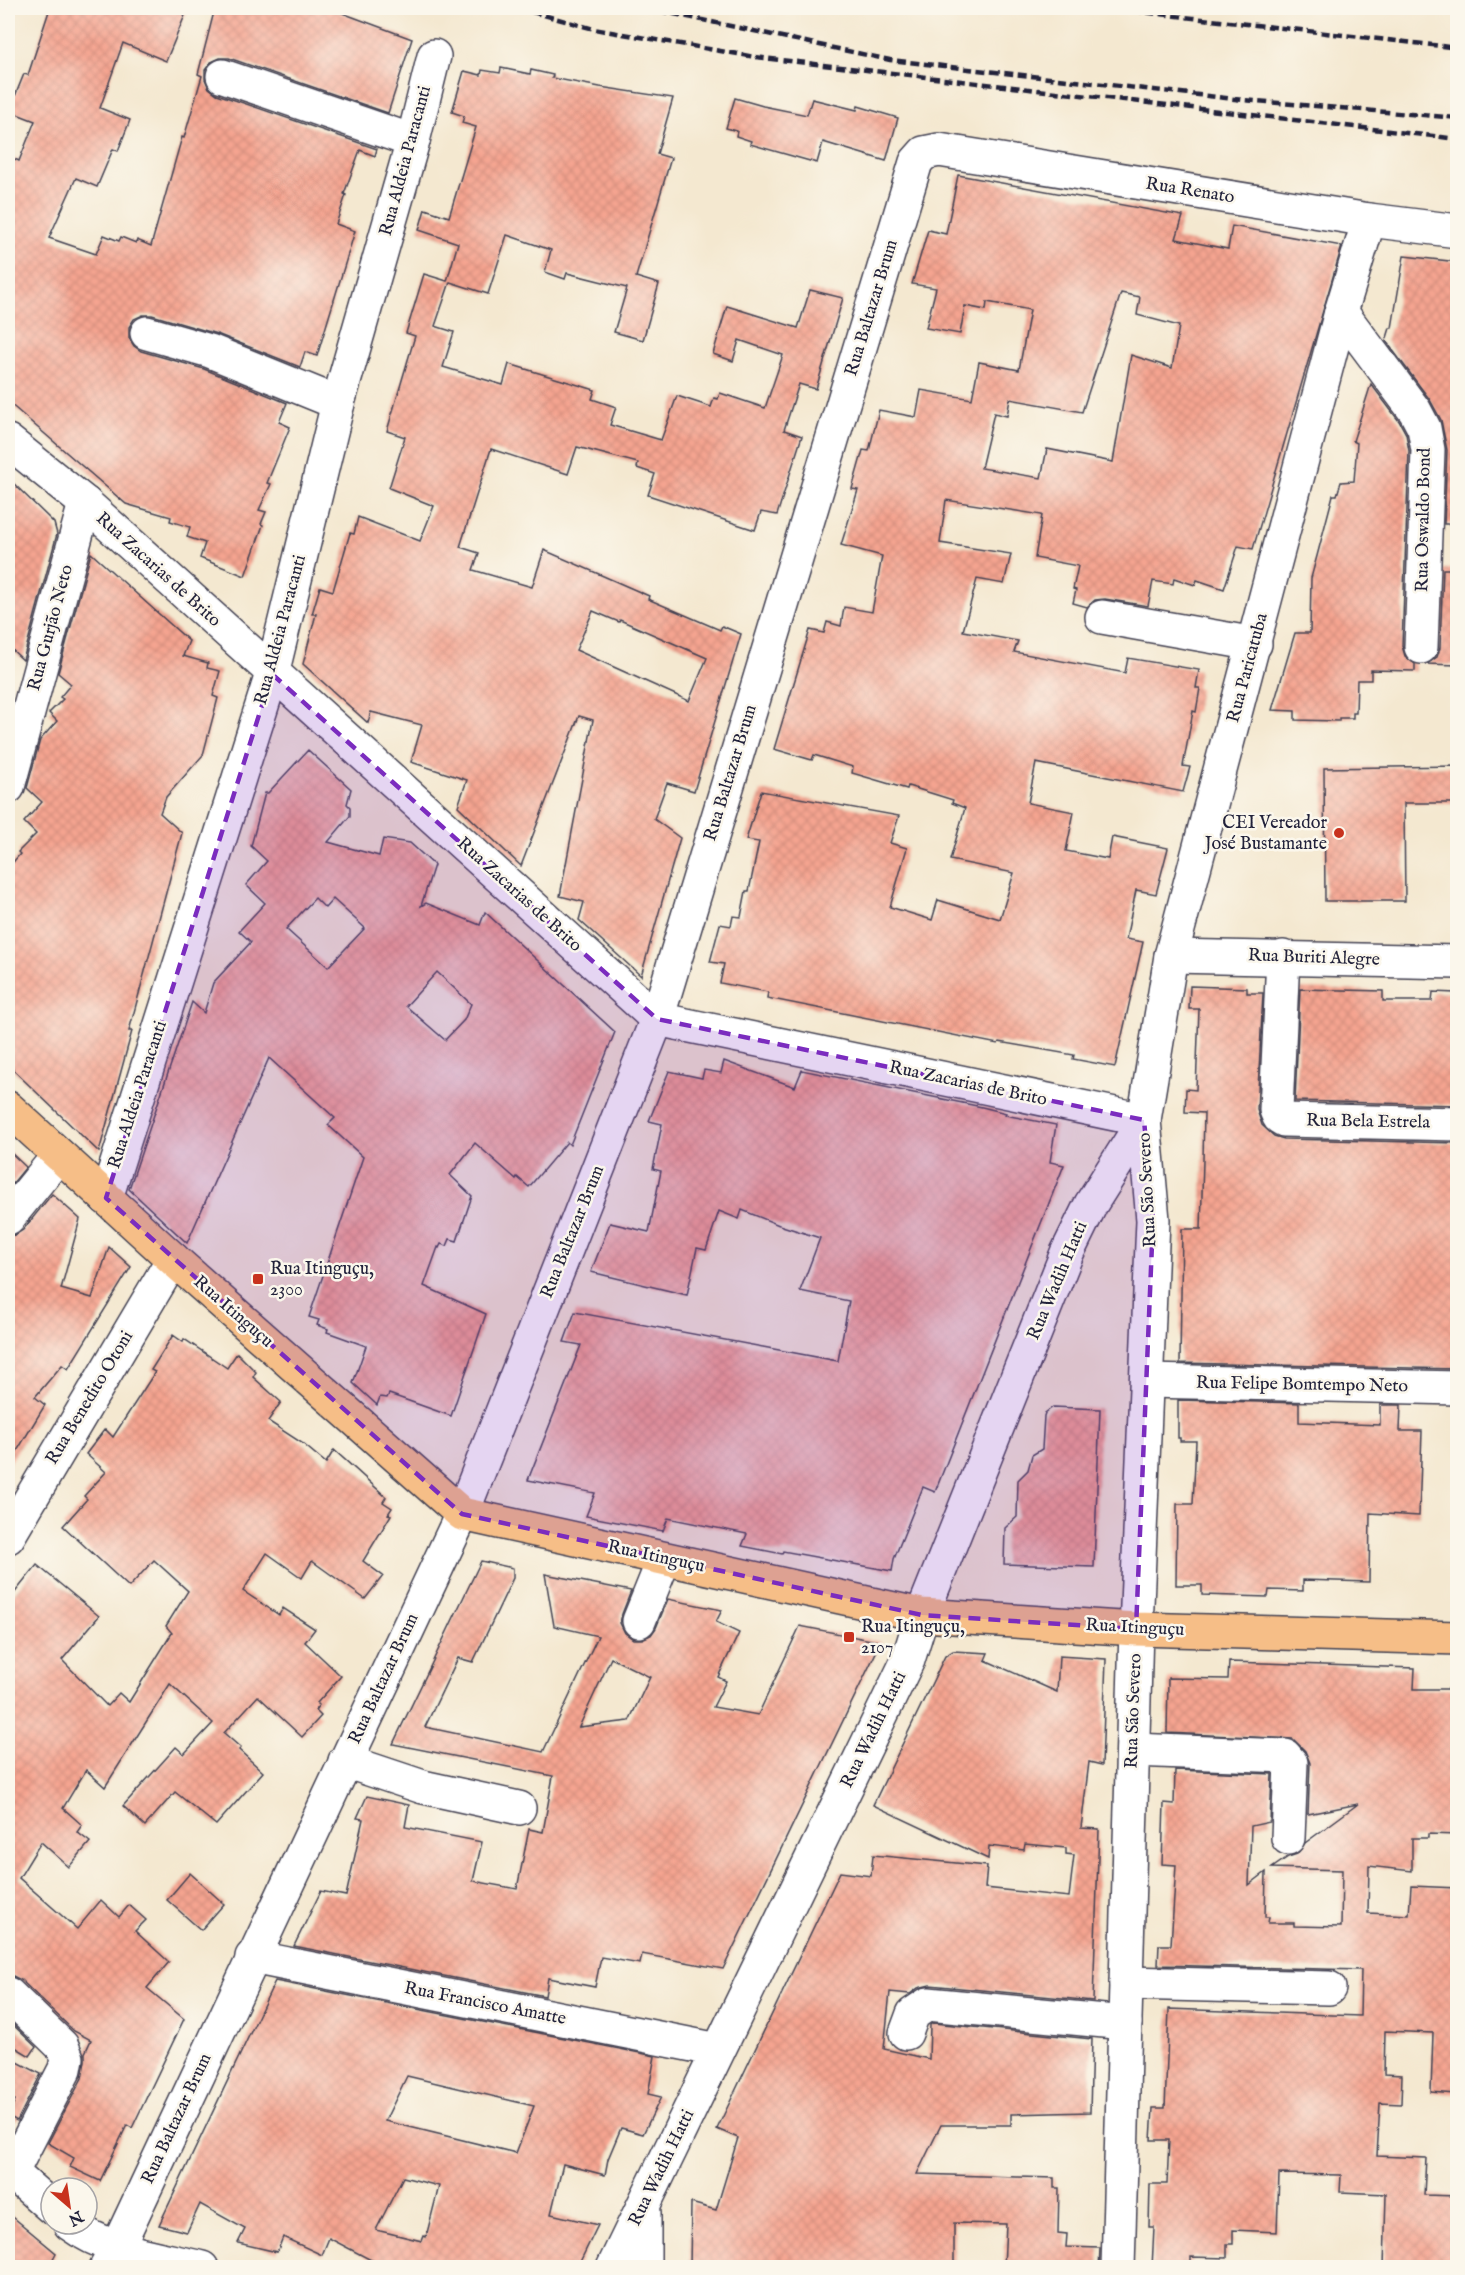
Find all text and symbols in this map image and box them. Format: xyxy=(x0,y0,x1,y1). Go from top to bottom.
street label: Rua Aldeia Paracanti xyxy=(375,83,437,239)
street label: Rua Renato xyxy=(1144,173,1236,209)
street label: Rua Baltazar Brum xyxy=(840,237,904,379)
street label: Rua Oswaldo Bond xyxy=(1411,447,1437,592)
street label: Rua Zacarias de Brito xyxy=(91,508,226,633)
street label: Rua Aldeia Paracanti xyxy=(250,552,312,708)
street label: Rua Gurjão Neto xyxy=(23,562,79,694)
street label: Rua Paricatuba xyxy=(1222,610,1274,725)
street label: Rua Baltazar Brum xyxy=(699,702,763,844)
place label: CEI Vereador José Bustamante xyxy=(1203,812,1327,856)
marker: CEI Vereador José Bustamante xyxy=(1332,826,1346,840)
street label: Rua Zacarias de Brito xyxy=(452,833,587,958)
street label: Rua Buriti Alegre xyxy=(1248,944,1380,972)
street label: Rua Aldeia Paracanti xyxy=(103,1018,173,1172)
street label: Rua Zacarias de Brito xyxy=(887,1056,1049,1112)
street label: Rua Bela Estrela xyxy=(1306,1109,1430,1135)
street label: Rua São Severo xyxy=(1133,1132,1163,1248)
street label: Rua Baltazar Brum xyxy=(536,1162,610,1302)
street label: Rua Wadih Hatti xyxy=(1023,1218,1093,1344)
place label: Rua Itinguçu, 2300 xyxy=(270,1258,374,1302)
street label: Rua Itinguçu xyxy=(188,1271,278,1353)
marker: Rua Itinguçu, 2300 xyxy=(251,1272,265,1286)
street label: Rua Benedito Otoni xyxy=(41,1327,139,1469)
street label: Rua Felipe Bomtempo Neto xyxy=(1196,1372,1409,1398)
street label: Rua Itinguçu xyxy=(605,1535,707,1579)
street label: Rua Baltazar Brum xyxy=(344,1610,424,1748)
street label: Rua Itinguçu xyxy=(1085,1614,1185,1642)
place label: Rua Itinguçu, 2107 xyxy=(861,1616,965,1660)
marker: Rua Itinguçu, 2107 xyxy=(842,1630,856,1644)
street label: Rua São Severo xyxy=(1120,1653,1148,1769)
street label: Rua Wadih Hatti xyxy=(836,1668,912,1792)
street label: Rua Francisco Amatte xyxy=(402,1977,568,2031)
street label: Rua Baltazar Brum xyxy=(137,2050,217,2188)
street label: Rua Wadih Hatti xyxy=(624,2106,700,2230)
north arrow xyxy=(39,2176,99,2236)
text: N xyxy=(64,2205,87,2230)

